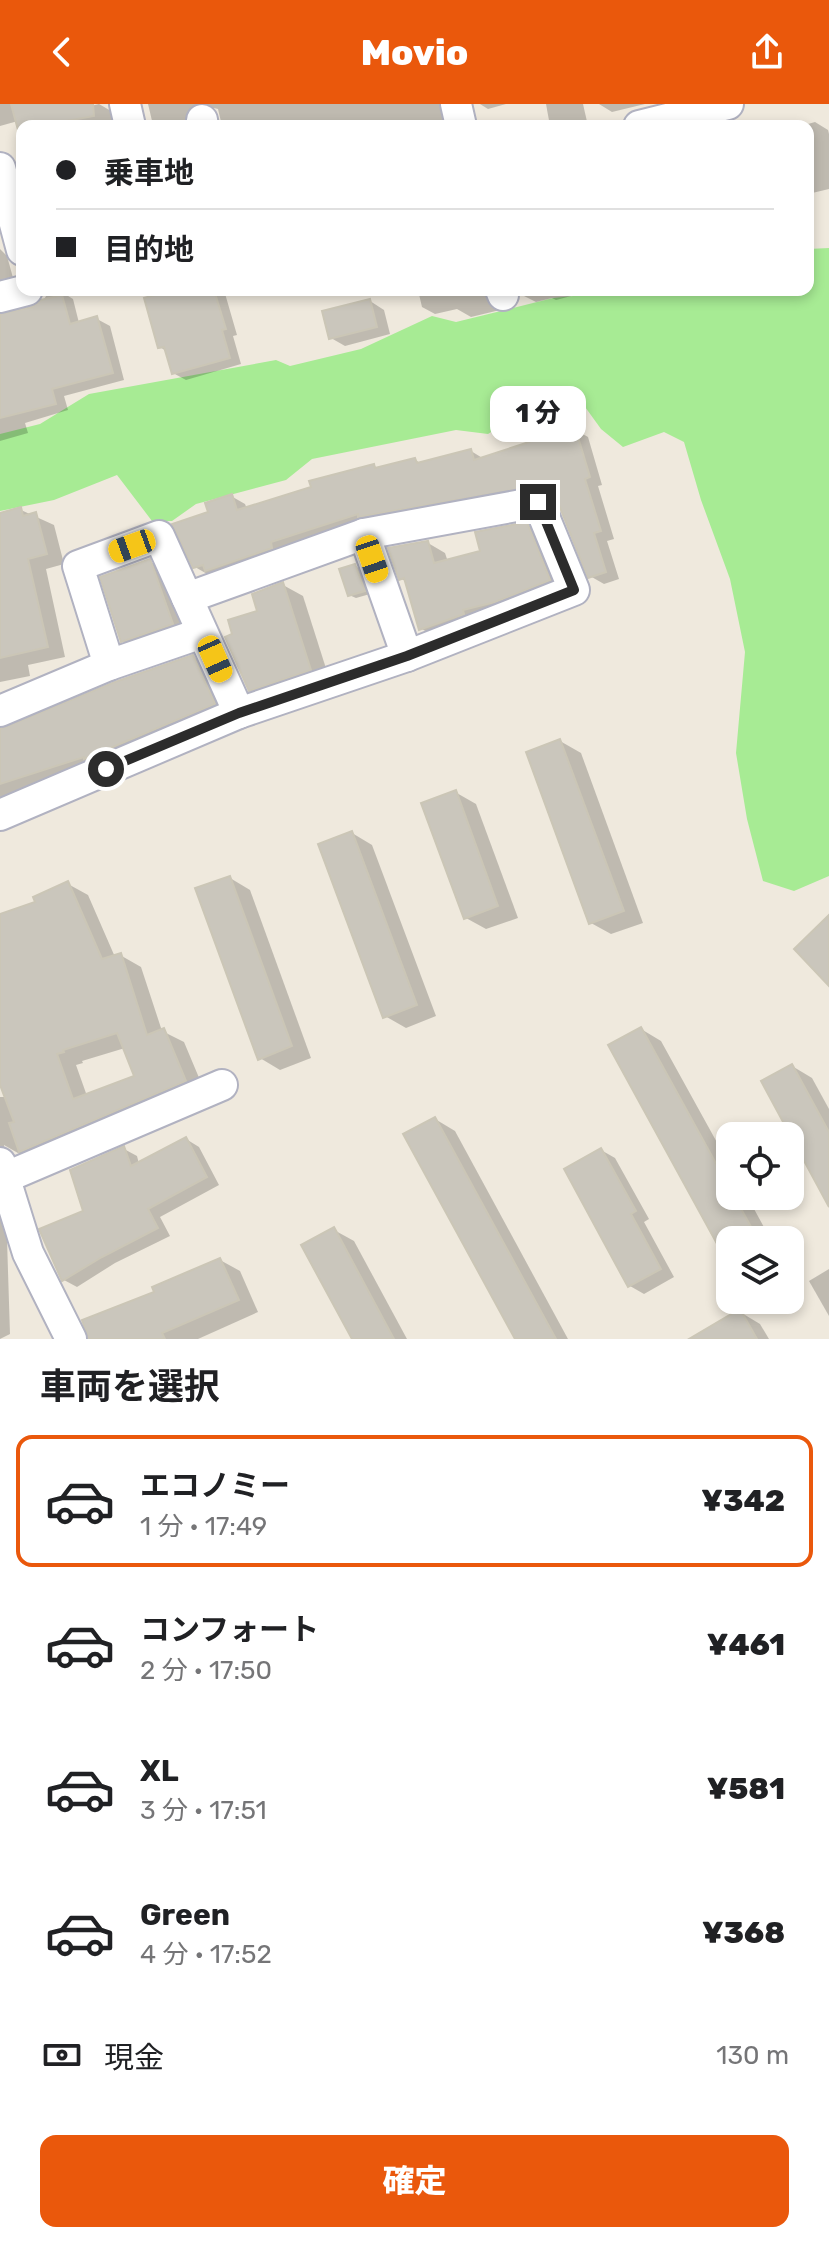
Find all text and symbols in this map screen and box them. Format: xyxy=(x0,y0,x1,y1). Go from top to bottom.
icon: back xyxy=(40,30,84,74)
icon: share xyxy=(745,30,789,74)
text: Movio xyxy=(361,31,468,74)
text: 乗車地 xyxy=(104,155,194,191)
text: 目的地 xyxy=(104,232,194,268)
callout: 1 分 xyxy=(490,386,586,442)
text: 1 分 xyxy=(516,398,560,429)
route end xyxy=(520,484,556,520)
car xyxy=(105,527,159,565)
car xyxy=(353,532,391,586)
car xyxy=(194,632,236,686)
route start xyxy=(88,751,124,787)
map controls xyxy=(716,1122,804,1314)
button: locate xyxy=(716,1122,804,1210)
button: layers xyxy=(716,1226,804,1314)
text: 車両を選択 xyxy=(40,1365,220,1408)
icon: car xyxy=(44,1465,116,1537)
text: エコノミー xyxy=(140,1468,290,1504)
text: ¥342 xyxy=(701,1483,785,1519)
text: 1 分 · 17:49 xyxy=(140,1511,267,1542)
icon: car xyxy=(44,1609,116,1681)
text: コンフォート xyxy=(140,1612,319,1648)
text: ¥461 xyxy=(707,1627,785,1663)
text: 2 分 · 17:50 xyxy=(140,1655,272,1686)
icon: car xyxy=(44,1753,116,1825)
text: XL xyxy=(140,1753,179,1789)
text: ¥581 xyxy=(707,1771,785,1807)
text: 3 分 · 17:51 xyxy=(140,1795,267,1826)
icon: car xyxy=(44,1897,116,1969)
text: Green xyxy=(140,1897,230,1933)
text: ¥368 xyxy=(702,1915,785,1951)
text: 4 分 · 17:52 xyxy=(140,1939,272,1970)
icon: cash xyxy=(40,2033,84,2077)
text: 現金 xyxy=(104,2040,164,2076)
text: 130 m xyxy=(716,2040,789,2071)
button: 確定 xyxy=(40,2135,789,2227)

